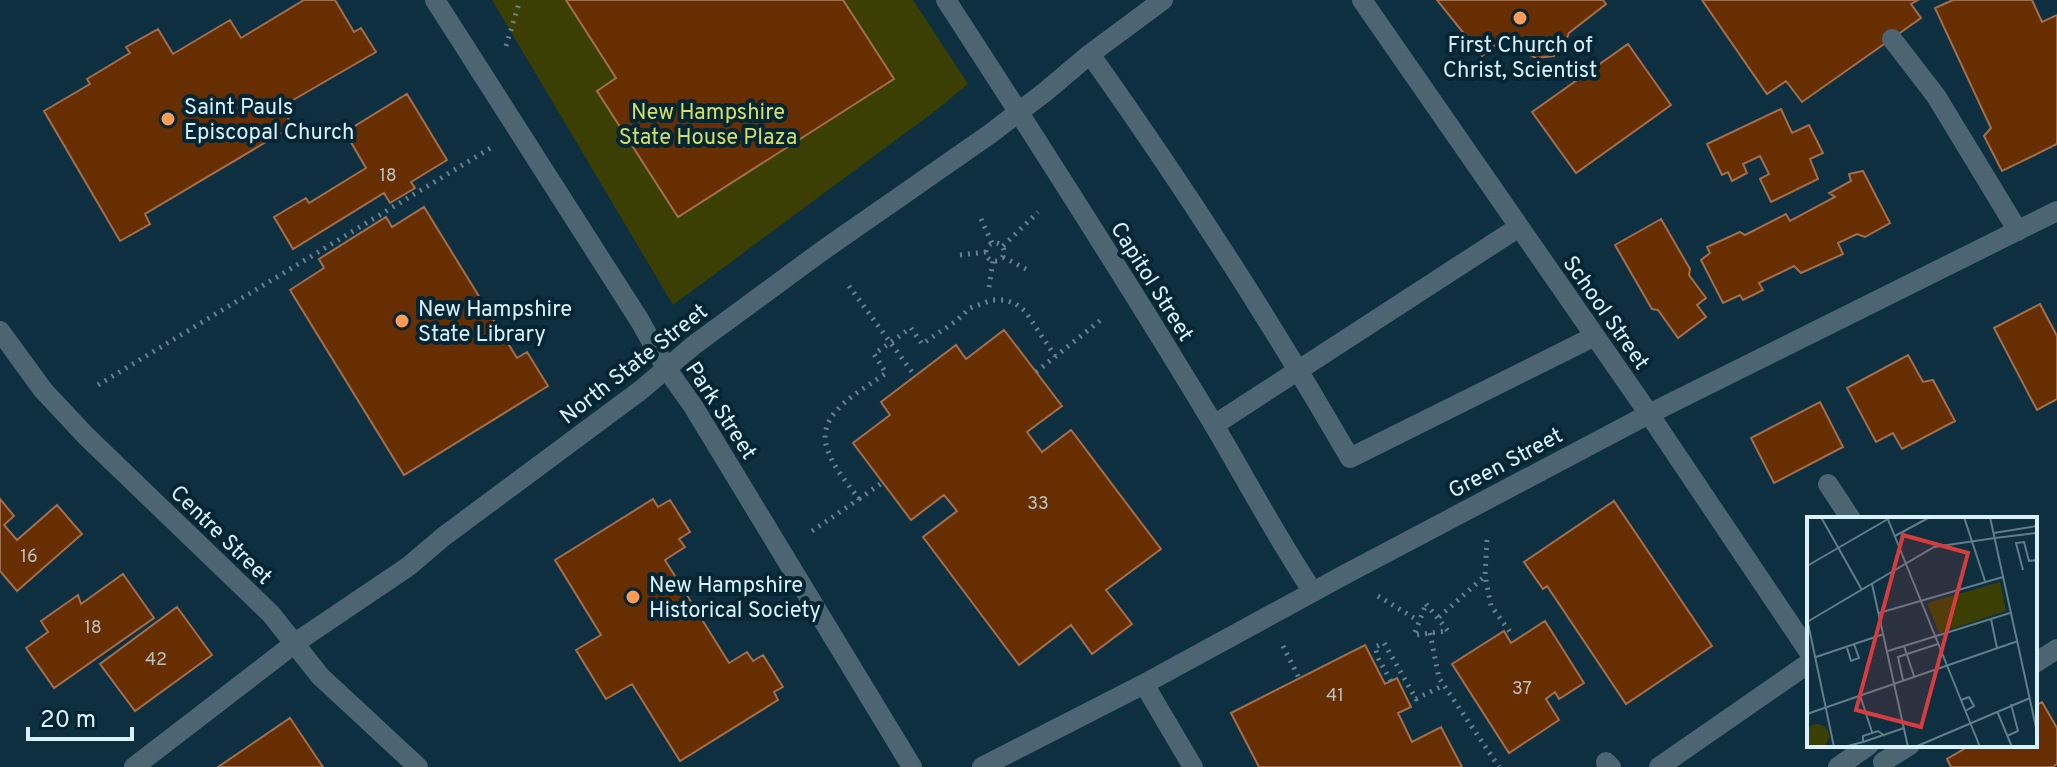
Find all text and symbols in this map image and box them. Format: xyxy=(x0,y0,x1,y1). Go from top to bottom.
marker: First Church of Christ, Scientist xyxy=(1511,9,1529,27)
place label: First Church of Christ, Scientist xyxy=(1443,33,1597,85)
place label: Saint Pauls Episcopal Church xyxy=(184,95,354,147)
park label: New Hampshire State House Plaza xyxy=(619,100,797,152)
marker: Saint Pauls Episcopal Church xyxy=(159,110,177,128)
house number: 18 xyxy=(379,165,397,188)
street label: Capitol Street xyxy=(1103,218,1198,347)
street label: School Street xyxy=(1556,251,1654,376)
place label: New Hampshire State Library xyxy=(418,297,572,349)
street label: North State Street xyxy=(555,299,714,431)
marker: New Hampshire State Library xyxy=(393,312,411,330)
street label: Park Street xyxy=(678,357,761,465)
street label: Green Street xyxy=(1444,423,1568,506)
street label: Centre Street xyxy=(164,480,277,591)
house number: 33 xyxy=(1027,493,1049,516)
inset map xyxy=(1807,517,2037,747)
house number: 16 xyxy=(20,546,38,569)
place label: New Hampshire Historical Society xyxy=(649,573,821,625)
marker: New Hampshire Historical Society xyxy=(624,588,642,606)
house number: 18 xyxy=(84,617,102,640)
house number: 42 xyxy=(145,649,167,672)
house number: 37 xyxy=(1512,678,1532,701)
house number: 41 xyxy=(1326,685,1344,708)
scale bar xyxy=(28,691,132,741)
text: 20 m xyxy=(40,706,96,736)

